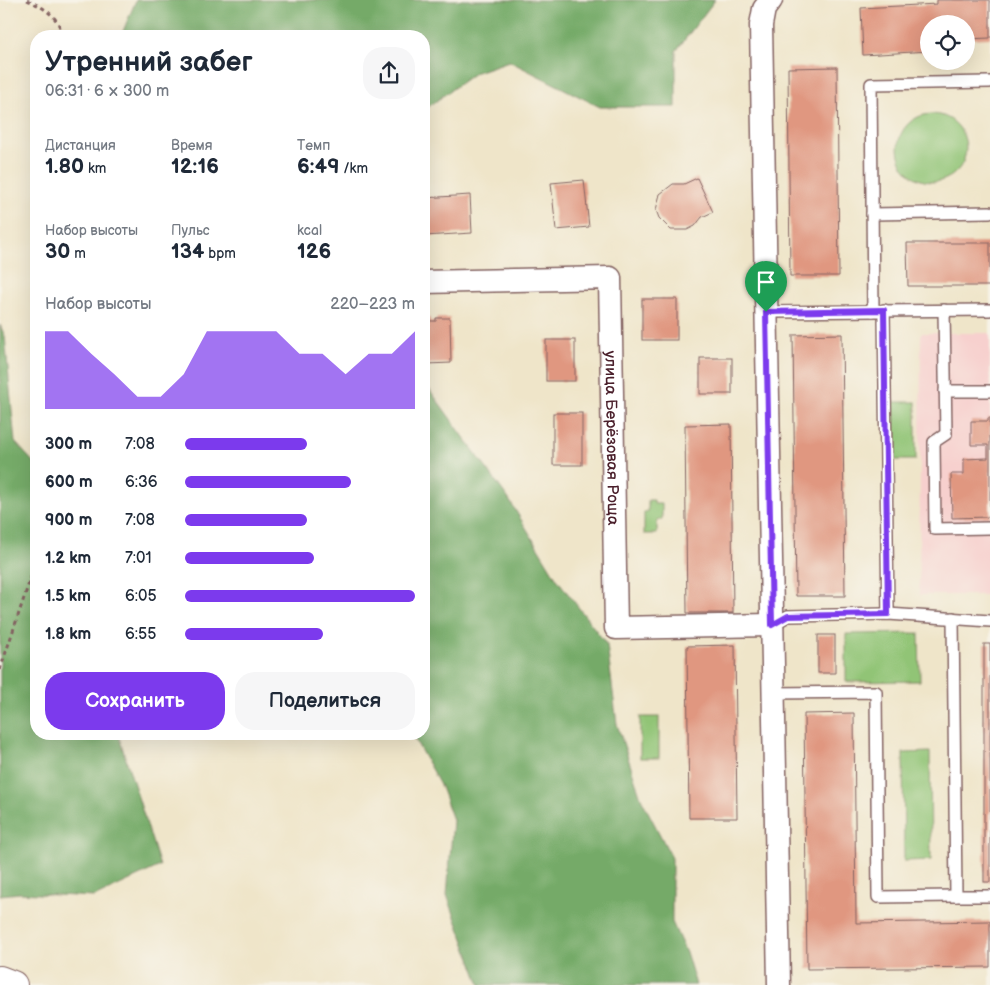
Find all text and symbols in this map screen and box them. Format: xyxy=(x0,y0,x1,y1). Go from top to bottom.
map controls xyxy=(920,15,975,70)
button: locate xyxy=(920,15,975,70)
text: Утренний забег xyxy=(45,46,253,79)
button: share xyxy=(363,47,415,99)
text: 06:31 · 6 × 300 m xyxy=(45,82,169,101)
text: Дистанция xyxy=(45,137,116,154)
text: Время xyxy=(171,137,213,154)
text: Темп xyxy=(297,137,330,154)
text: 1.80 xyxy=(45,154,84,179)
text: 12:16 xyxy=(171,154,219,179)
text: 6:49 xyxy=(297,154,339,179)
text: km xyxy=(84,160,106,177)
text: /km xyxy=(339,160,368,177)
text: Набор высоты xyxy=(45,222,138,239)
text: Пульс xyxy=(171,222,210,239)
text: kcal xyxy=(297,222,322,239)
text: 30 xyxy=(45,239,70,264)
text: 134 xyxy=(171,239,204,264)
text: 126 xyxy=(297,239,331,264)
text: m xyxy=(70,245,86,262)
text: bpm xyxy=(204,245,236,262)
pin xyxy=(745,261,787,312)
icon: arrive xyxy=(752,268,780,296)
text: Набор высоты xyxy=(45,295,152,314)
text: 220–223 m xyxy=(330,295,415,314)
street label: улица Берёзовая Роща xyxy=(600,350,622,526)
text: 300 m xyxy=(45,435,92,454)
text: 7:08 xyxy=(125,435,155,454)
text: 600 m xyxy=(45,473,93,492)
text: 6:36 xyxy=(125,473,158,492)
text: 900 m xyxy=(45,511,92,530)
text: 7:08 xyxy=(125,511,155,530)
text: 1.2 km xyxy=(45,549,91,568)
text: 7:01 xyxy=(125,549,152,568)
text: 1.5 km xyxy=(45,587,91,606)
text: 6:05 xyxy=(125,587,157,606)
text: 1.8 km xyxy=(45,625,91,644)
text: 6:55 xyxy=(125,625,156,644)
button: Сохранить xyxy=(45,672,225,730)
button: Поделиться xyxy=(235,672,415,730)

